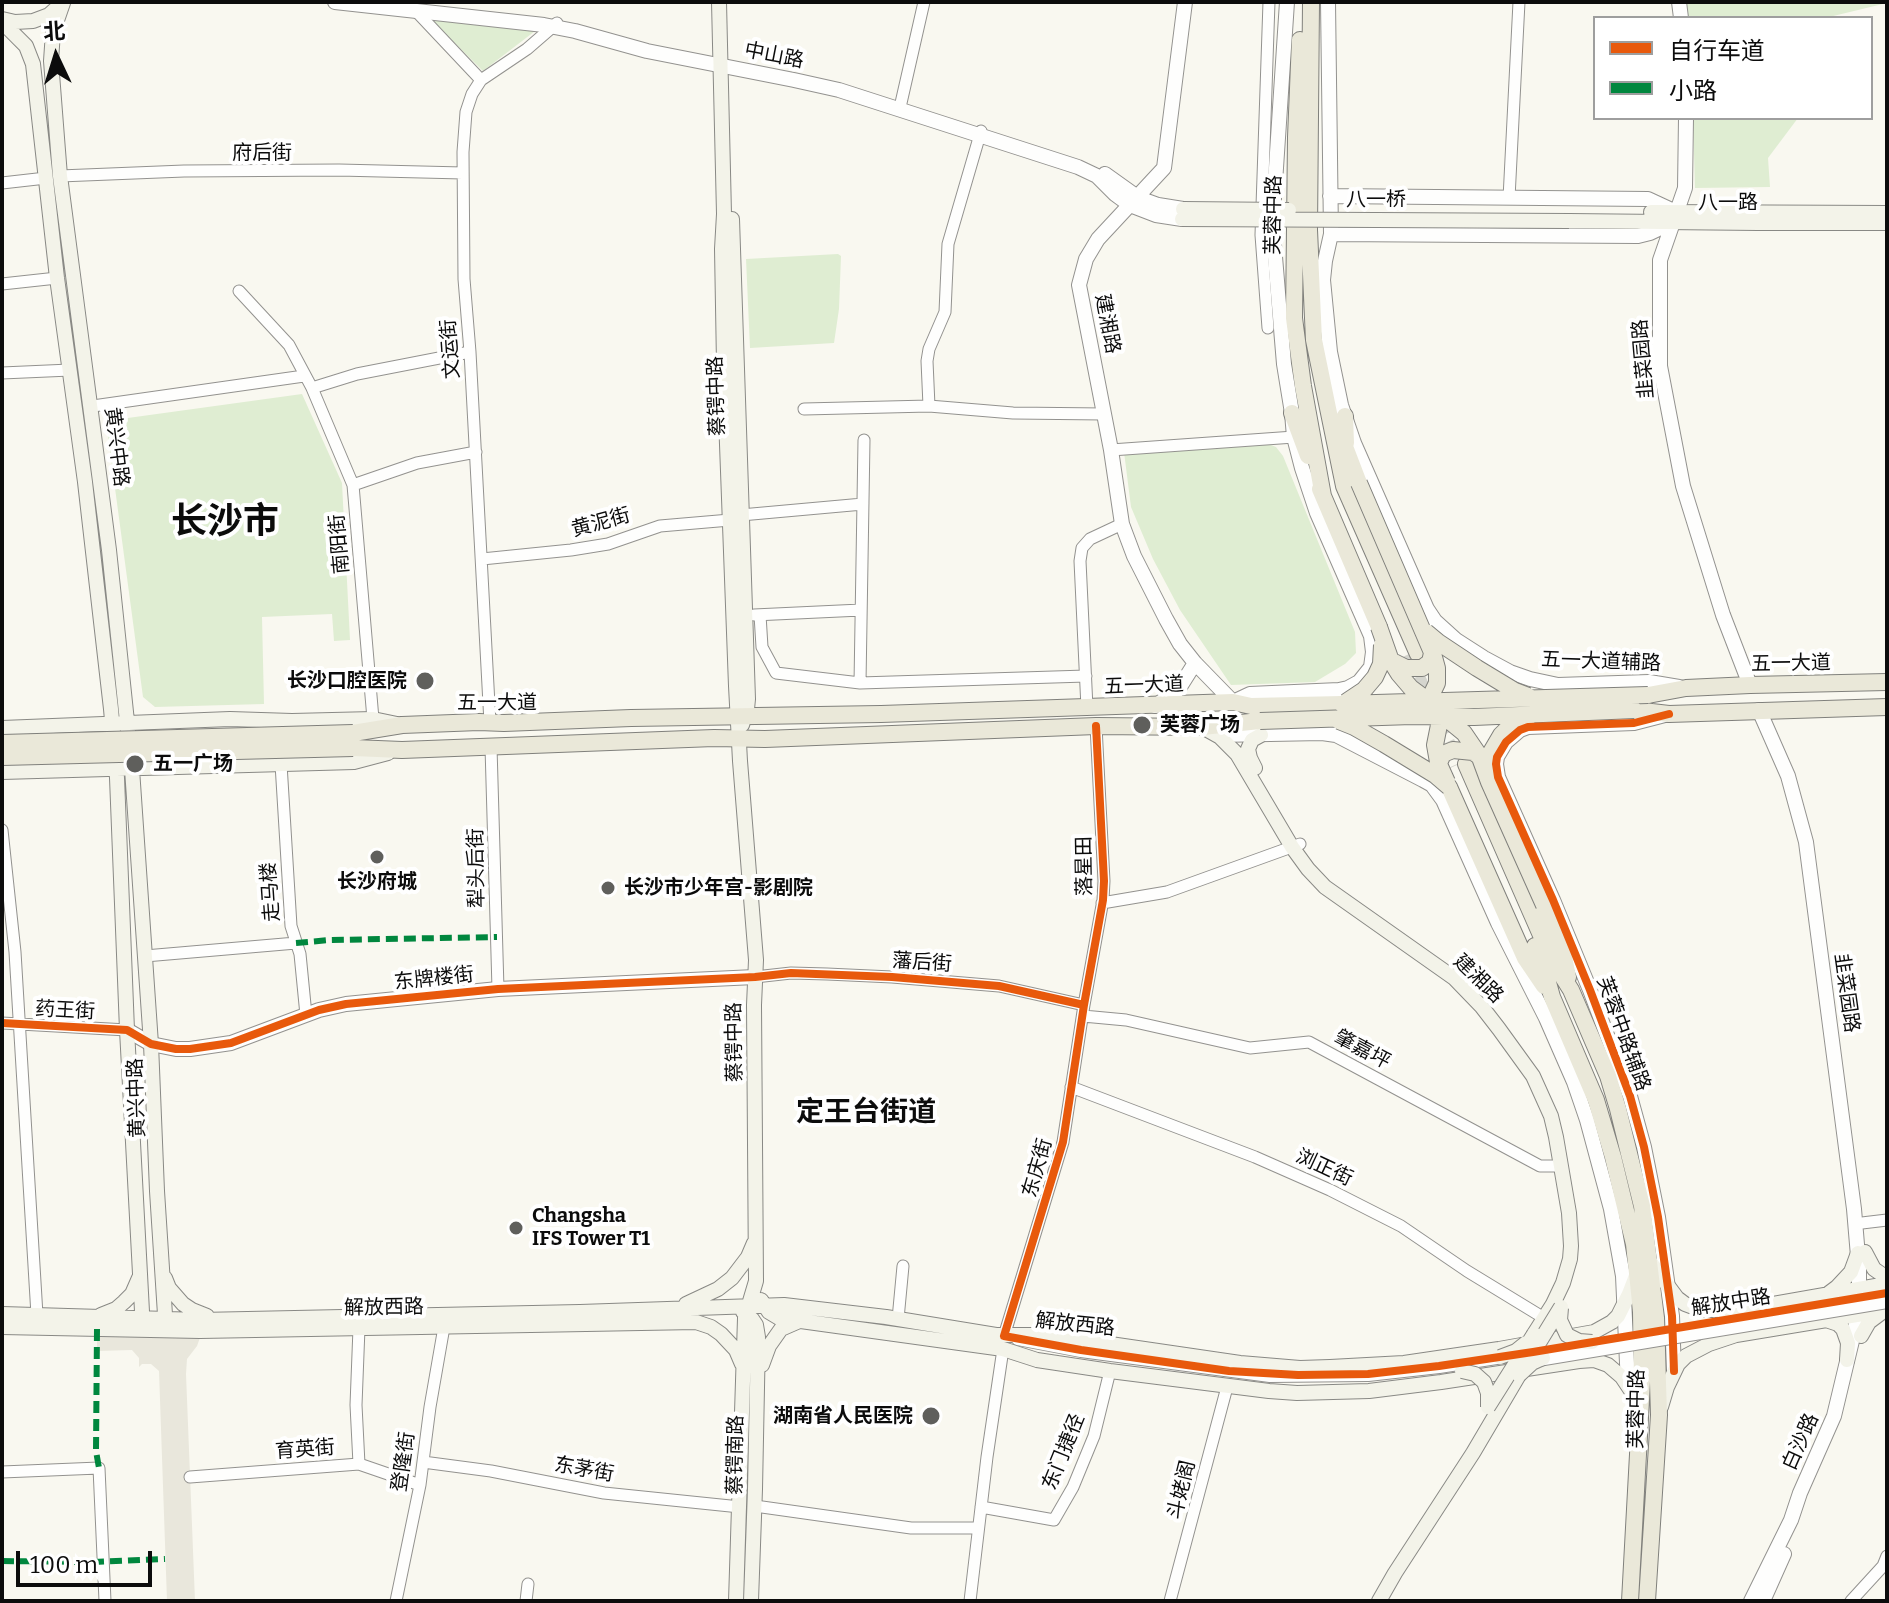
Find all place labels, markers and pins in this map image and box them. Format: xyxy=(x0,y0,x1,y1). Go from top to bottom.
place label: 长沙口腔医院 xyxy=(287,669,407,693)
marker: 长沙口腔医院 xyxy=(414,670,436,692)
place label: 芙蓉广场 xyxy=(1160,713,1240,737)
marker: 芙蓉广场 xyxy=(1131,714,1153,736)
place label: 五一广场 xyxy=(153,752,233,776)
marker: 五一广场 xyxy=(124,753,146,775)
marker: 长沙府城 xyxy=(368,848,386,866)
place label: 长沙府城 xyxy=(337,870,417,894)
place label: 长沙市少年宫-影剧院 xyxy=(624,876,813,900)
marker: 长沙市少年宫-影剧院 xyxy=(599,879,617,897)
place label: Changsha IFS Tower T1 xyxy=(532,1204,650,1251)
marker: Changsha IFS Tower T1 xyxy=(507,1219,525,1237)
place label: 湖南省人民医院 xyxy=(773,1404,913,1428)
marker: 湖南省人民医院 xyxy=(920,1405,942,1427)

